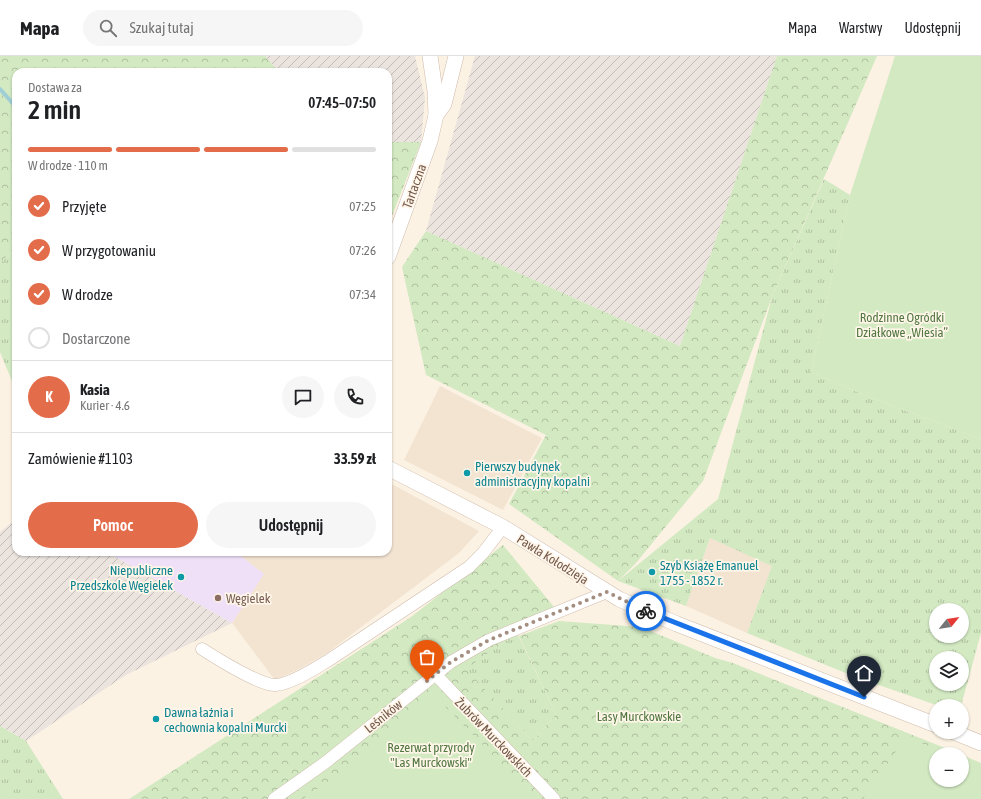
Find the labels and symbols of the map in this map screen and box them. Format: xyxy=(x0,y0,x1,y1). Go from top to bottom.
street label: Tartaczna xyxy=(400,162,429,210)
park label: Rodzinne Ogródki Działkowe „Wiesia” xyxy=(856,310,948,340)
place label: Pierwszy budynek administracyjny kopalni xyxy=(475,459,590,489)
marker: Pierwszy budynek administracyjny kopalni xyxy=(462,468,472,478)
street label: Pawła Kołodzieja xyxy=(514,531,591,587)
place label: Szyb Książę Emanuel 1755 - 1852 r. xyxy=(660,558,759,588)
place label: Niepubliczne Przedszkole Węgielek xyxy=(70,563,173,593)
marker: Szyb Książę Emanuel 1755 - 1852 r. xyxy=(647,567,657,577)
marker: Niepubliczne Przedszkole Węgielek xyxy=(176,572,186,582)
place label: Węgielek xyxy=(226,591,271,606)
courier xyxy=(626,591,666,631)
marker: Węgielek xyxy=(213,593,223,603)
north arrow xyxy=(929,603,969,643)
pin xyxy=(410,640,444,681)
pin xyxy=(847,656,881,697)
street label: Żubrów Murckowskich xyxy=(452,695,535,780)
street label: Leśników xyxy=(361,697,405,736)
place label: Dawna łaźnia i cechownia kopalni Murcki xyxy=(164,705,287,735)
park label: Lasy Murckowskie xyxy=(597,709,681,724)
marker: Dawna łaźnia i cechownia kopalni Murcki xyxy=(151,714,161,724)
park label: Rezerwat przyrody "Las Murckowski" xyxy=(387,740,475,770)

